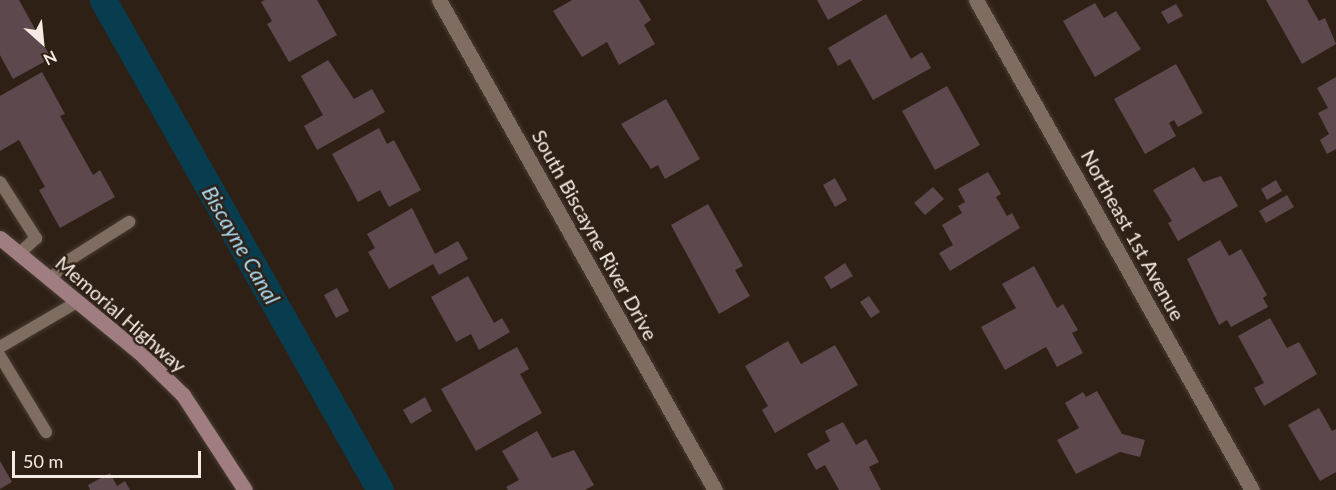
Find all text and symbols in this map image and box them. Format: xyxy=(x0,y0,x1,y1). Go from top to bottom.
north arrow xyxy=(12,12,72,72)
text: N xyxy=(41,47,60,70)
street label: South Biscayne River Drive xyxy=(527,125,663,345)
street label: Northeast 1st Avenue xyxy=(1076,145,1190,325)
water label: Biscayne Canal xyxy=(197,181,285,309)
street label: Memorial Highway xyxy=(51,251,191,377)
scale bar xyxy=(15,439,204,477)
text: 50 m xyxy=(23,450,63,472)

